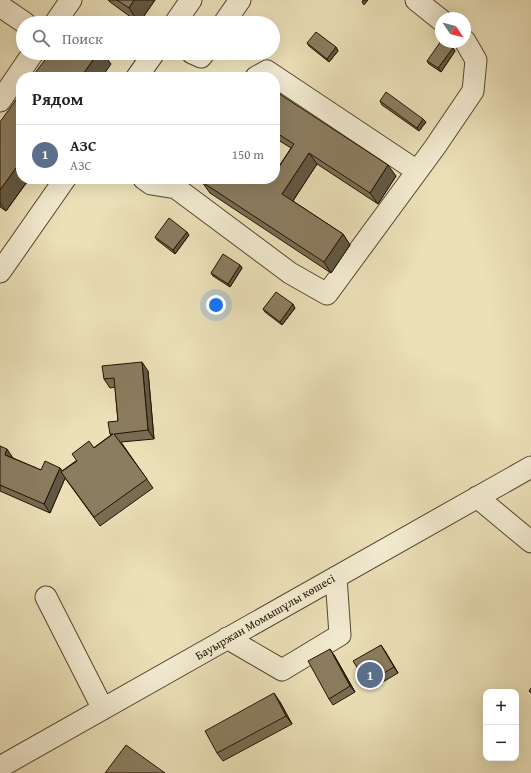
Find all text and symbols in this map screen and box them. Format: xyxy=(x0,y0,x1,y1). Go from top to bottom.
north arrow xyxy=(435,12,471,48)
search box xyxy=(16,16,280,60)
icon: search xyxy=(30,27,52,49)
text: Поиск xyxy=(62,28,103,49)
text: Рядом xyxy=(32,86,83,111)
text: АЗС xyxy=(70,135,96,156)
text: 1 xyxy=(42,145,48,164)
text: 150 m xyxy=(232,145,264,164)
text: АЗС xyxy=(70,156,92,175)
your location xyxy=(206,295,226,315)
street label: Бауыржан Момышұлы көшесі xyxy=(192,569,338,664)
pin: 1 xyxy=(357,660,383,690)
map controls xyxy=(483,689,519,761)
button: + xyxy=(483,689,519,725)
button: − xyxy=(483,725,519,761)

